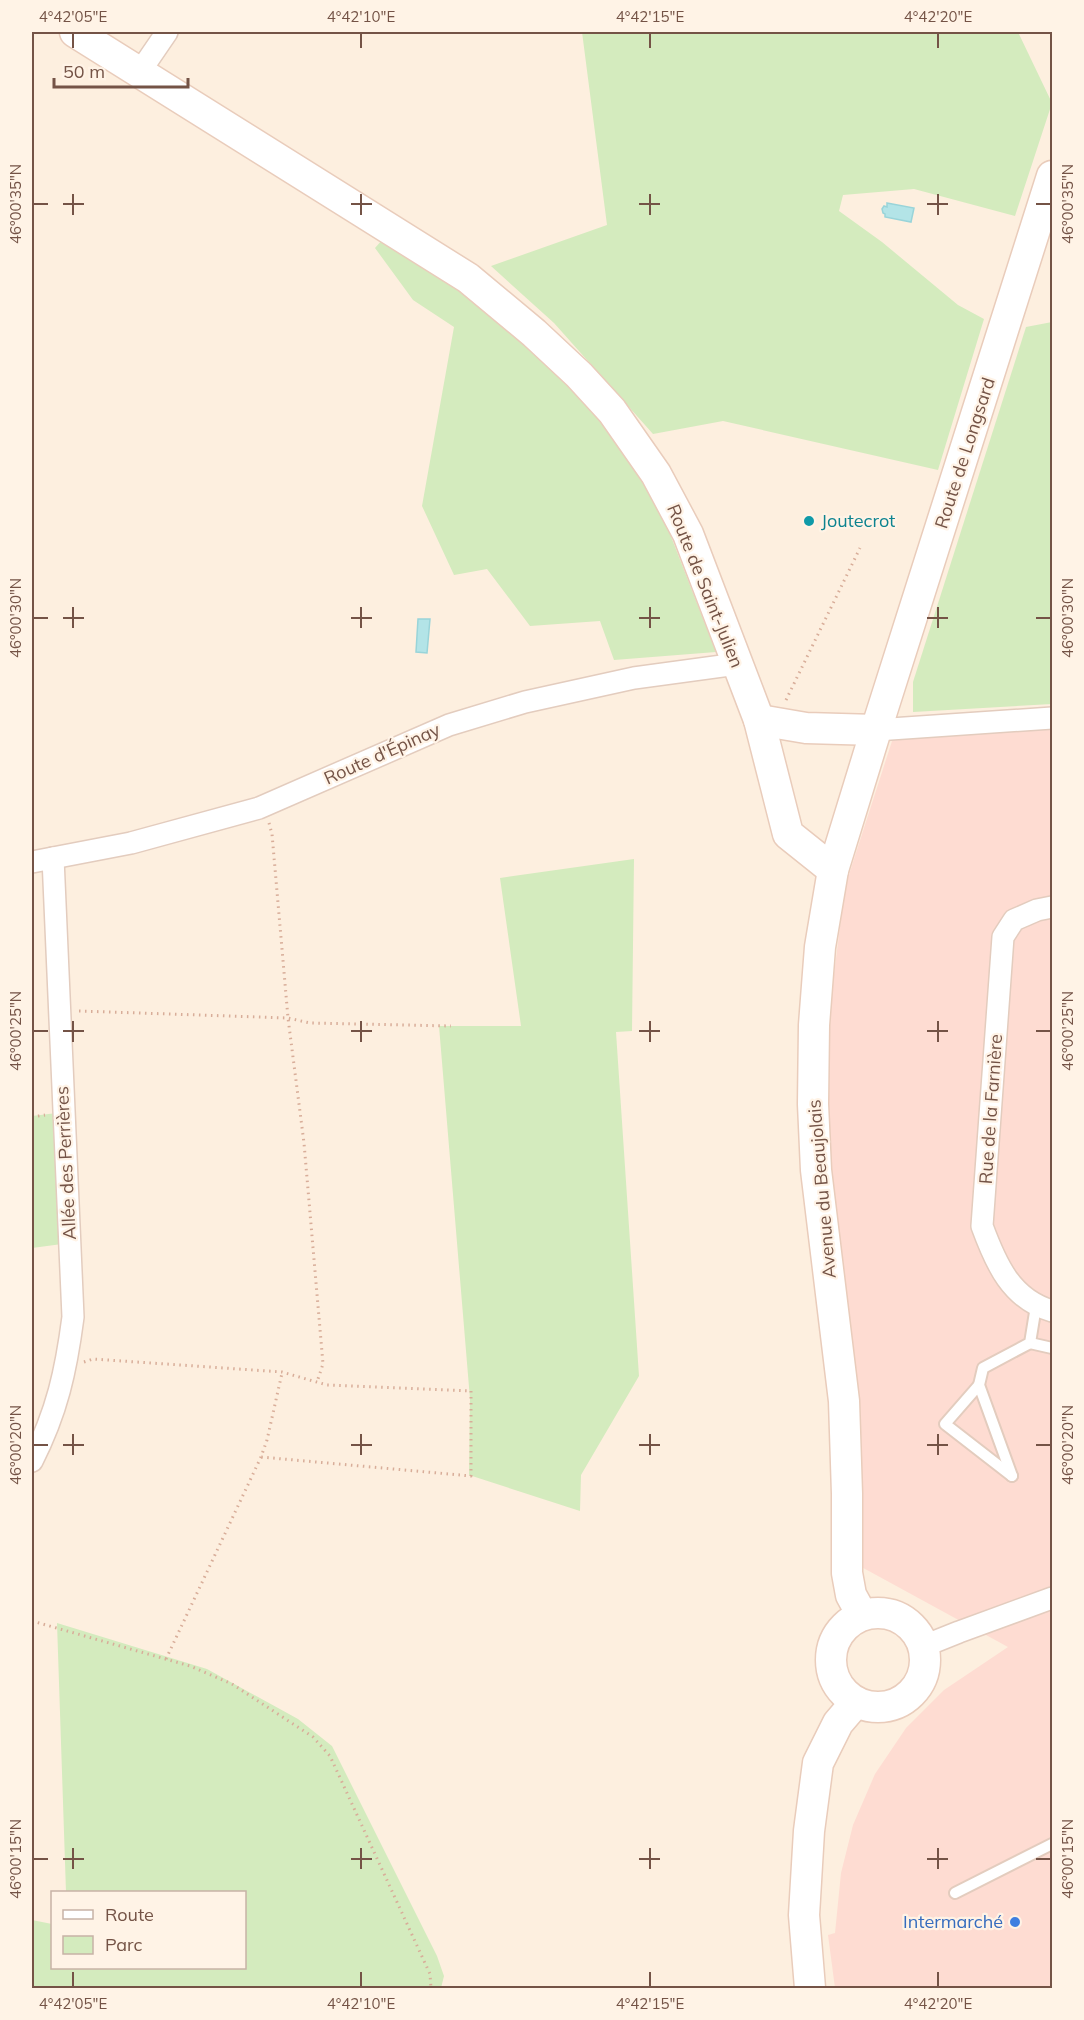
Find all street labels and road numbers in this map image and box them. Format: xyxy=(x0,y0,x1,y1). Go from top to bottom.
street label: Route de Longsard xyxy=(929,375,1000,531)
street label: Route de Saint-Julien xyxy=(662,501,749,671)
street label: Route d'Épinay xyxy=(320,717,444,789)
street label: Rue de la Farnière xyxy=(974,1033,1007,1185)
street label: Allée des Perrières xyxy=(50,1086,81,1240)
street label: Avenue du Beaujolais xyxy=(802,1099,841,1279)

